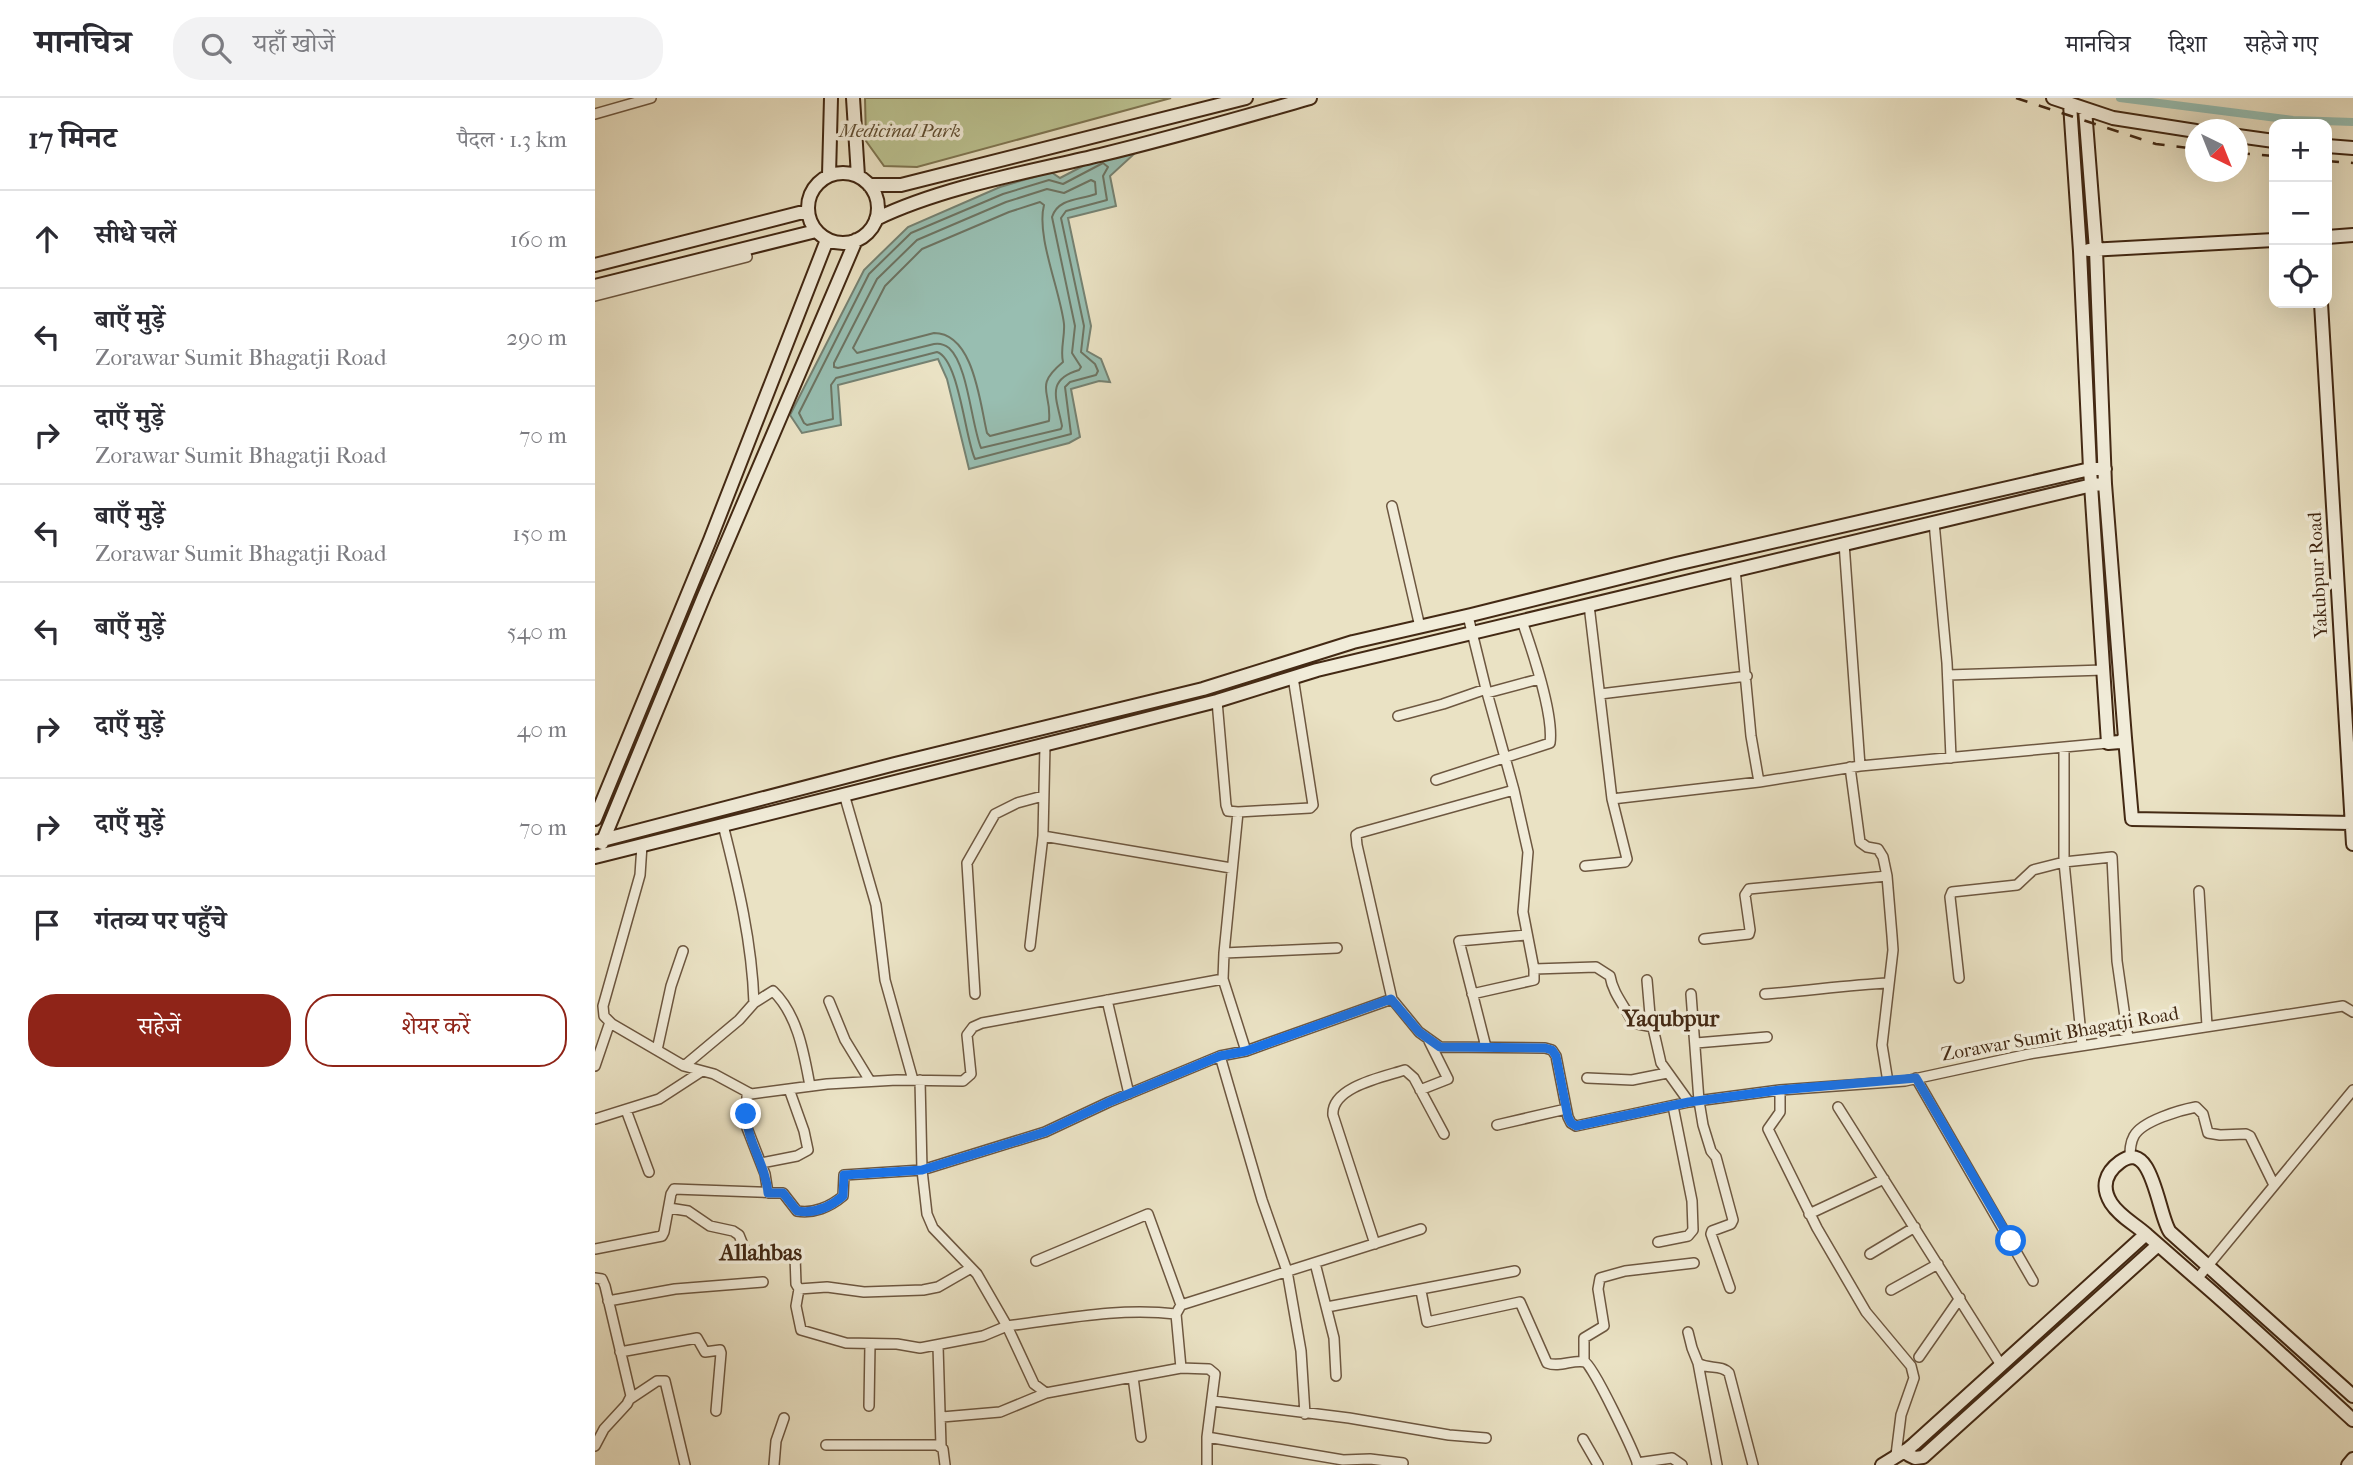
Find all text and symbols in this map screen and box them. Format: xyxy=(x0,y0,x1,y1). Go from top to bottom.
search box xyxy=(173,17,663,80)
text: मानचित्र xyxy=(35,23,131,62)
text: यहाँ खोजें xyxy=(253,28,335,59)
icon: search xyxy=(197,29,235,67)
text: मानचित्र xyxy=(2065,30,2130,58)
text: दिशा xyxy=(2168,30,2207,58)
text: सहेजे गए xyxy=(2245,30,2318,58)
north arrow xyxy=(2185,119,2248,182)
map controls xyxy=(2269,119,2332,308)
button: + xyxy=(2269,119,2332,182)
park label: Medicinal Park xyxy=(837,120,961,142)
text: 17 मिनट xyxy=(28,121,116,156)
text: पैदल · 1.3 km xyxy=(457,126,567,153)
button: − xyxy=(2269,182,2332,245)
text: सीधे चलें xyxy=(95,219,176,250)
icon: ahead xyxy=(28,220,66,258)
text: 160 m xyxy=(510,226,567,253)
button: locate xyxy=(2269,245,2332,308)
text: बाएँ मुड़ें xyxy=(95,304,165,335)
icon: left xyxy=(28,318,66,356)
text: 290 m xyxy=(506,324,567,351)
text: Zorawar Sumit Bhagatji Road xyxy=(95,344,386,371)
text: दाएँ मुड़ें xyxy=(95,402,164,433)
icon: right xyxy=(28,416,66,454)
text: 70 m xyxy=(519,422,567,449)
text: Zorawar Sumit Bhagatji Road xyxy=(95,442,386,469)
text: बाएँ मुड़ें xyxy=(95,500,165,531)
street label: Yakubpur Road xyxy=(2304,511,2332,639)
icon: left xyxy=(28,514,66,552)
text: 150 m xyxy=(512,520,567,547)
text: Zorawar Sumit Bhagatji Road xyxy=(95,540,386,567)
text: बाएँ मुड़ें xyxy=(95,611,165,642)
icon: left xyxy=(28,612,66,650)
text: 540 m xyxy=(507,618,567,645)
text: दाएँ मुड़ें xyxy=(95,709,164,740)
icon: right xyxy=(28,710,66,748)
text: 40 m xyxy=(517,716,567,743)
text: दाएँ मुड़ें xyxy=(95,807,164,838)
icon: right xyxy=(28,808,66,846)
text: 70 m xyxy=(519,814,567,841)
text: गंतव्य पर पहुँचे xyxy=(95,905,226,936)
icon: arrive xyxy=(28,906,66,944)
button: सहेजें xyxy=(28,994,291,1067)
button: शेयर करें xyxy=(305,994,567,1067)
street label: Zorawar Sumit Bhagatji Road xyxy=(1940,1002,2181,1066)
district label: Yaqubpur xyxy=(1622,1005,1720,1032)
route end xyxy=(730,1098,761,1129)
route start xyxy=(1995,1225,2026,1256)
district label: Allahbas xyxy=(718,1239,803,1266)

